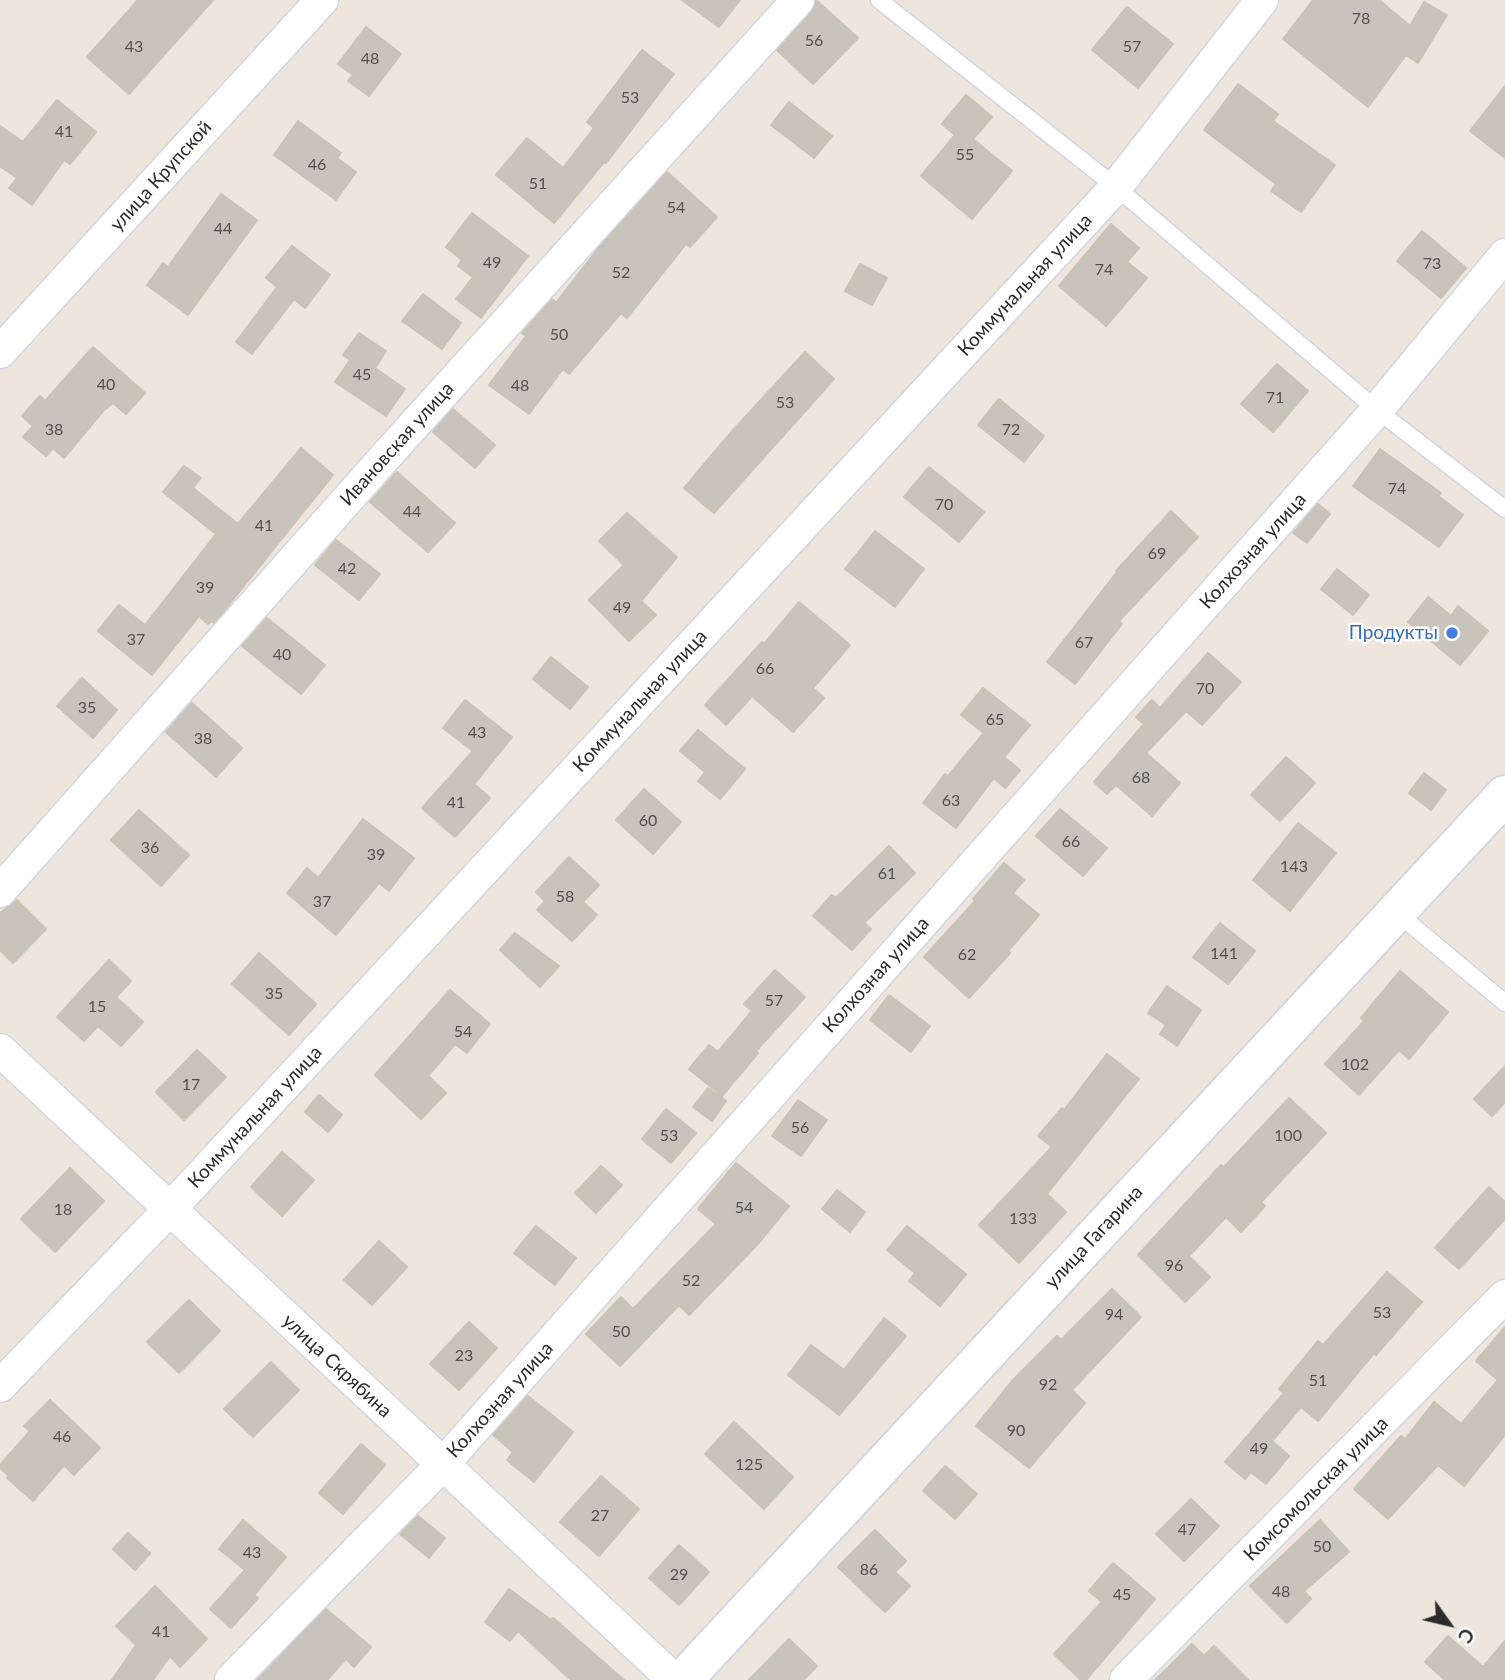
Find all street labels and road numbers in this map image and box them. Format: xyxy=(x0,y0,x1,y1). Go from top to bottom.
street label: улица Крупской xyxy=(106,116,216,236)
street label: Коммунальная улица xyxy=(953,209,1097,361)
street label: Ивановская улица xyxy=(335,377,459,511)
street label: Колхозная улица xyxy=(1195,488,1311,614)
street label: Коммунальная улица xyxy=(568,625,712,777)
street label: Колхозная улица xyxy=(818,912,934,1038)
street label: Коммунальная улица xyxy=(183,1041,327,1193)
street label: улица Гагарина xyxy=(1040,1181,1148,1293)
street label: улица Скрябина xyxy=(278,1309,396,1423)
street label: Колхозная улица xyxy=(442,1337,558,1463)
street label: Комсомольская улица xyxy=(1239,1412,1393,1566)

